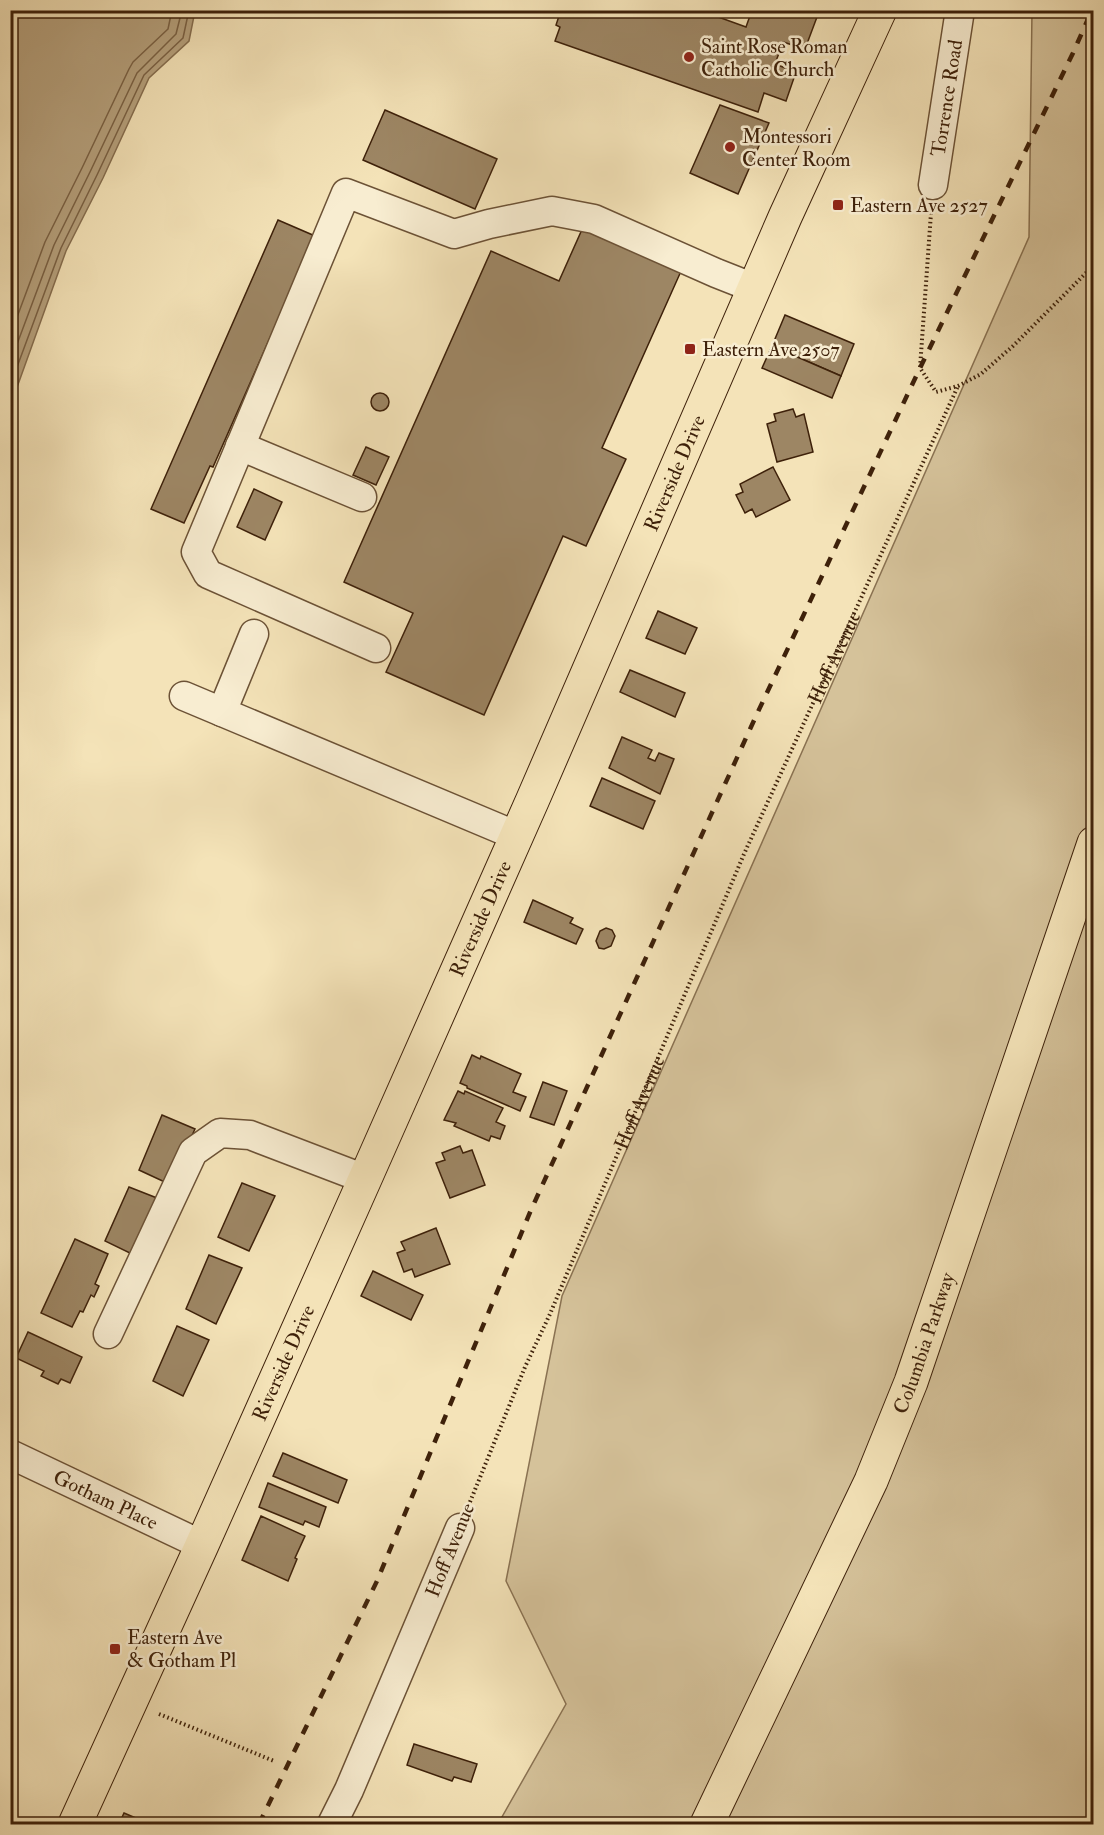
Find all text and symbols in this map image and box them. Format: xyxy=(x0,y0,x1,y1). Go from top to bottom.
place label: Saint Rose Roman Catholic Church xyxy=(701,34,848,82)
street label: Torrence Road xyxy=(925,38,968,158)
marker: Saint Rose Roman Catholic Church xyxy=(682,50,696,64)
place label: Montessori Center Room xyxy=(742,124,851,172)
marker: Montessori Center Room xyxy=(723,140,737,154)
place label: Eastern Ave 2527 xyxy=(850,193,988,218)
marker: Eastern Ave 2527 xyxy=(831,198,845,212)
place label: Eastern Ave 2507 xyxy=(702,337,840,362)
marker: Eastern Ave 2507 xyxy=(683,342,697,356)
street label: Riverside Drive xyxy=(638,411,710,535)
street label: Hoff Avenue xyxy=(802,607,866,708)
street label: Riverside Drive xyxy=(444,857,517,980)
street label: Hoff Avenue xyxy=(608,1052,670,1153)
street label: Columbia Parkway xyxy=(887,1268,960,1417)
street label: Riverside Drive xyxy=(246,1301,320,1425)
street label: Gotham Place xyxy=(49,1464,162,1535)
street label: Hoff Avenue xyxy=(420,1499,480,1601)
place label: Eastern Ave & Gotham Pl xyxy=(127,1625,236,1673)
marker: Eastern Ave & Gotham Pl xyxy=(108,1642,122,1656)

